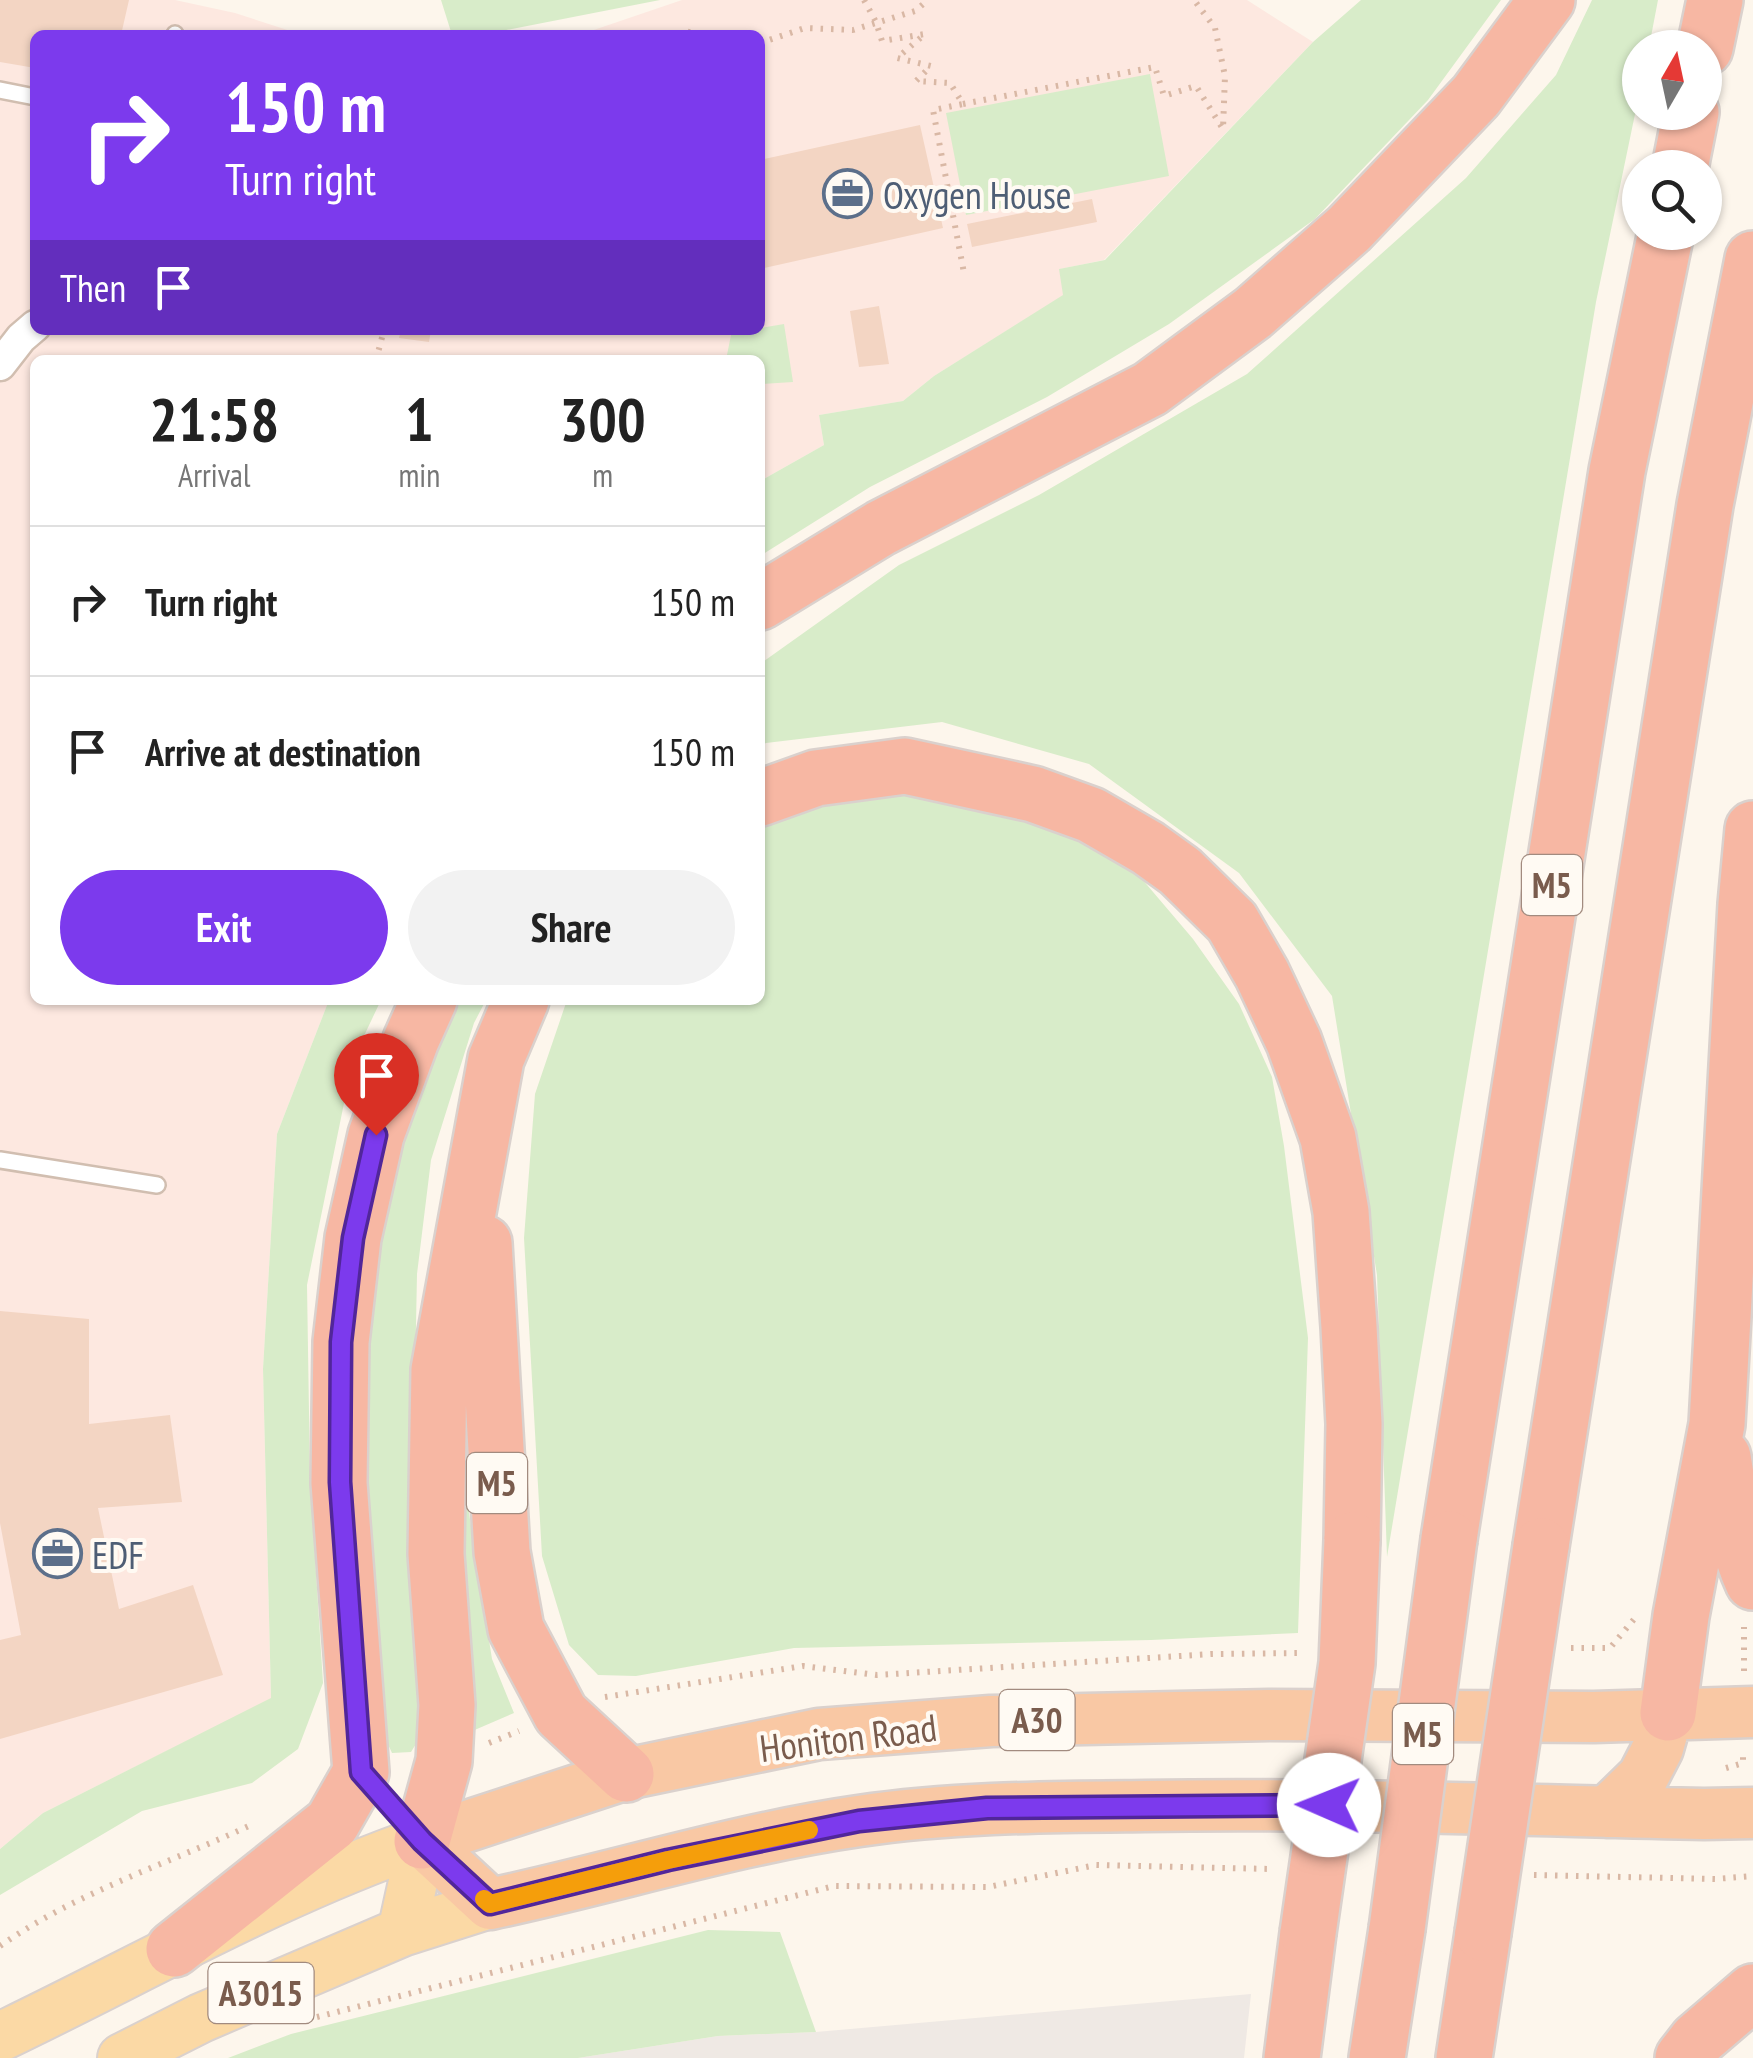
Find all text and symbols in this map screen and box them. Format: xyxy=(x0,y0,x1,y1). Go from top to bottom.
north arrow xyxy=(1622,30,1722,130)
map controls xyxy=(1622,30,1722,250)
text: 150 m xyxy=(225,61,386,151)
icon: right xyxy=(60,70,190,200)
text: Turn right xyxy=(225,149,376,207)
button: search xyxy=(1622,150,1722,250)
office icon: Oxygen House xyxy=(822,168,874,220)
place label: Oxygen House xyxy=(883,170,1072,219)
icon: arrive xyxy=(146,260,201,315)
text: Then xyxy=(60,263,126,312)
text: 21:58 xyxy=(149,380,279,458)
text: 1 xyxy=(405,380,434,458)
text: 300 xyxy=(560,380,646,458)
text: Arrival xyxy=(178,454,250,496)
text: min xyxy=(398,454,440,496)
text: m xyxy=(592,454,613,496)
icon: right xyxy=(60,574,115,629)
text: Turn right xyxy=(145,577,277,626)
text: 150 m xyxy=(651,577,735,626)
icon: arrive xyxy=(60,724,115,779)
text: Arrive at destination xyxy=(145,727,421,776)
text: 150 m xyxy=(651,727,735,776)
road number: M5 xyxy=(1522,855,1582,915)
button: Exit xyxy=(60,870,388,985)
button: Share xyxy=(408,870,735,985)
pin xyxy=(334,1033,419,1136)
icon: arrive xyxy=(349,1048,404,1103)
road number: M5 xyxy=(467,1453,527,1513)
office icon: EDF xyxy=(31,1528,83,1580)
place label: EDF xyxy=(92,1530,144,1579)
road number: A30 xyxy=(1000,1690,1074,1750)
street label: Honiton Road xyxy=(757,1702,939,1772)
road number: M5 xyxy=(1393,1704,1453,1764)
position arrow xyxy=(1277,1753,1381,1857)
road number: A3015 xyxy=(208,1963,314,2023)

